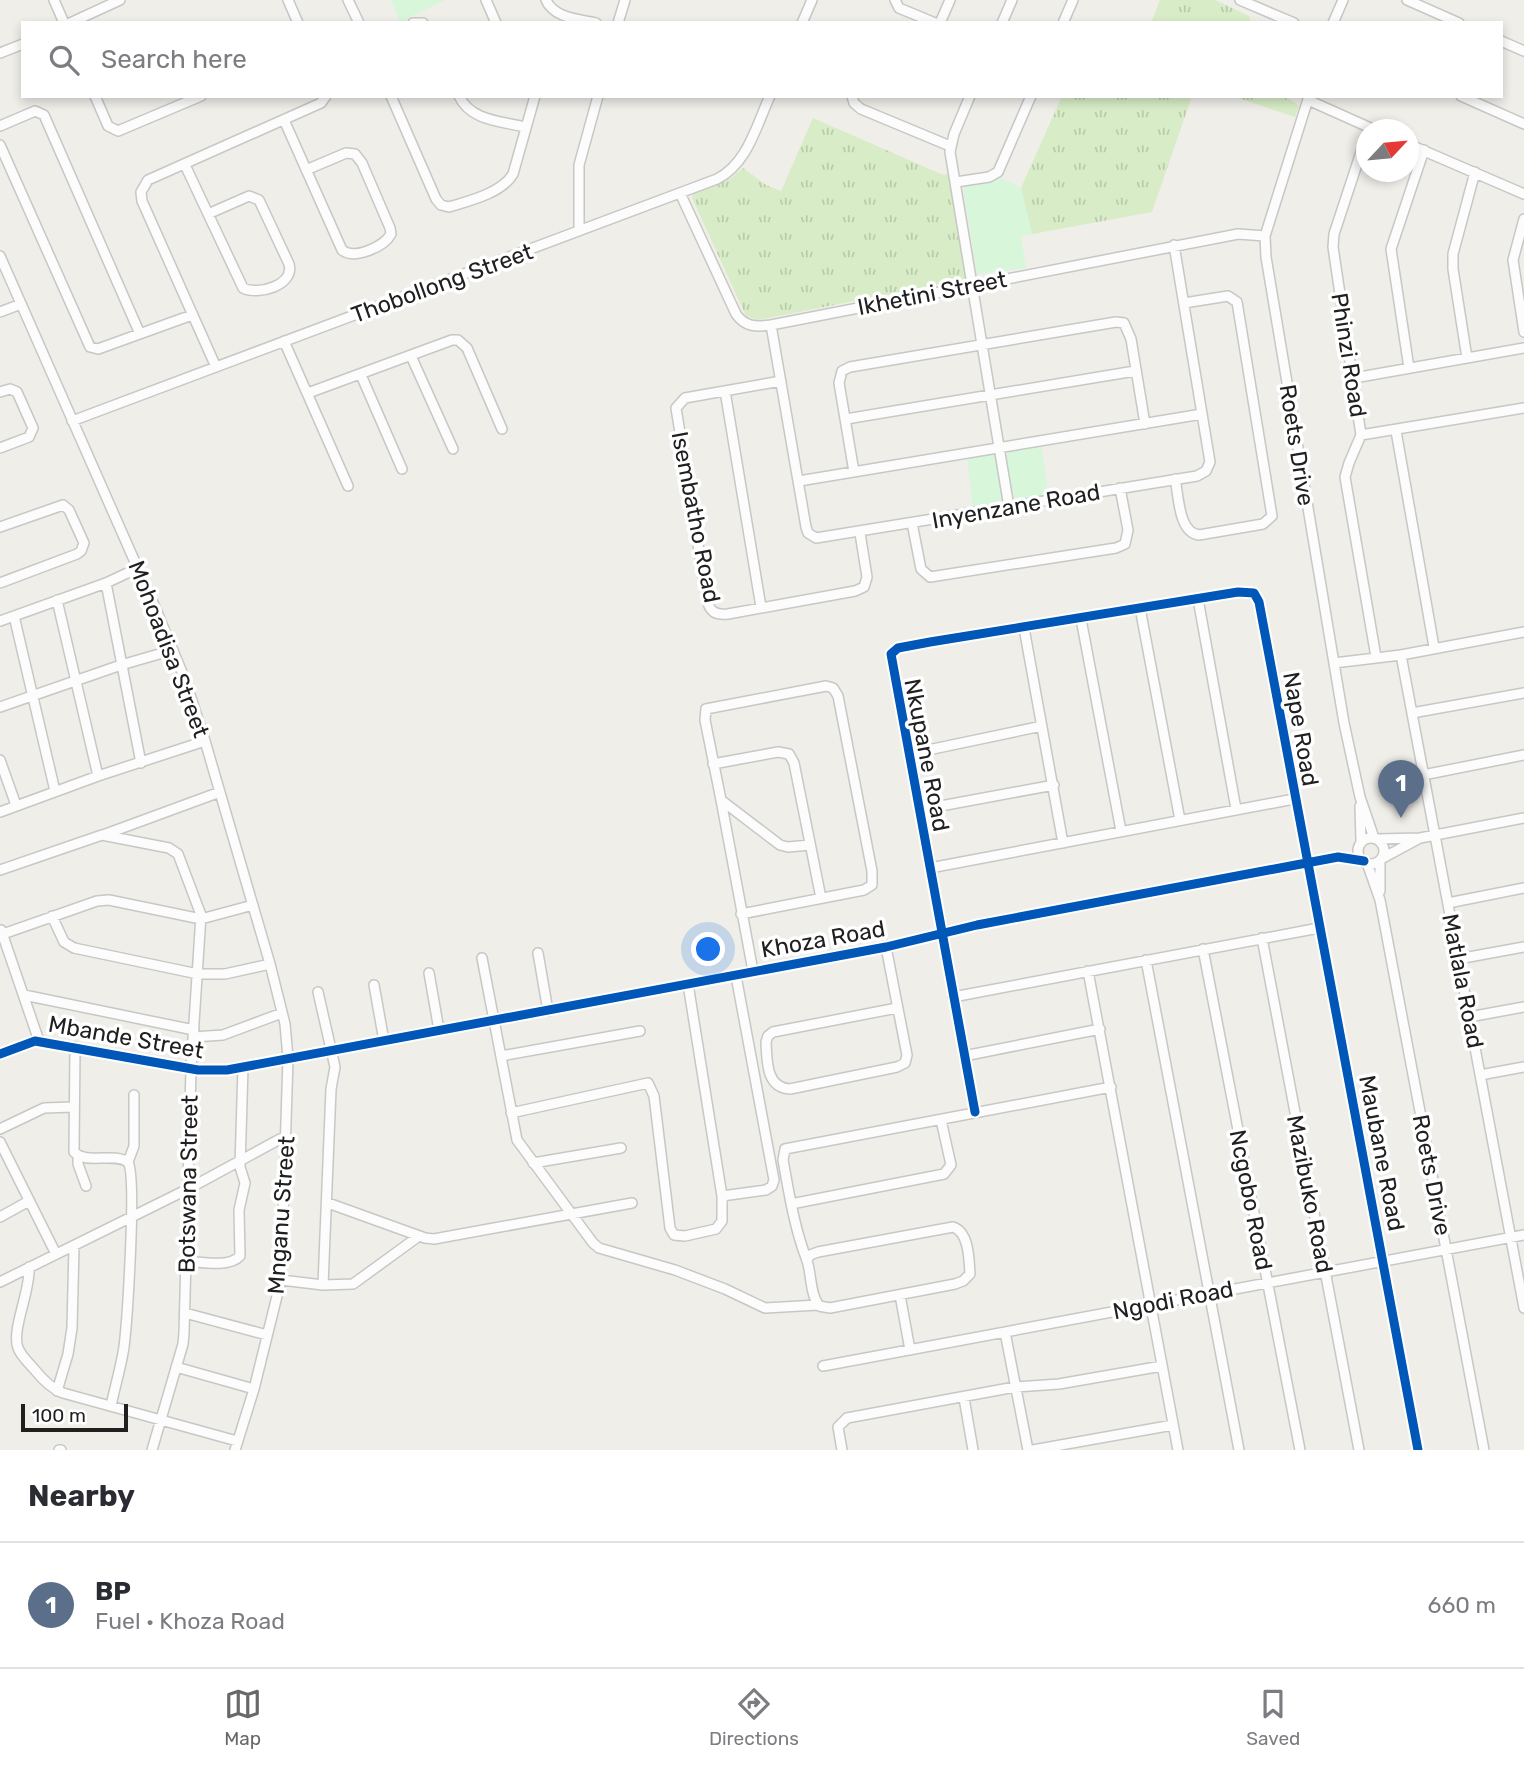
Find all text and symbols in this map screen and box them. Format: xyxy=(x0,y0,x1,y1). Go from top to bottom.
search box xyxy=(21,21,1503,98)
icon: search xyxy=(45,41,83,79)
text: Search here xyxy=(101,44,247,75)
north arrow xyxy=(1356,119,1419,182)
street label: Thobollong Street xyxy=(347,237,537,329)
street label: Ikhetini Street xyxy=(855,265,1009,321)
street label: Phinzi Road xyxy=(1325,291,1373,419)
street label: Roets Drive xyxy=(1274,382,1320,508)
street label: Isembatho Road xyxy=(666,429,726,605)
street label: Inyenzane Road xyxy=(930,477,1102,535)
street label: Mohoadisa Street xyxy=(122,557,216,741)
street label: Nape Road xyxy=(1277,670,1325,788)
street label: Nkupane Road xyxy=(898,676,956,834)
pin: 1 xyxy=(1378,760,1424,818)
street label: Matlala Road xyxy=(1436,911,1490,1051)
street label: Khoza Road xyxy=(759,914,887,964)
your location xyxy=(691,932,725,966)
street label: Mbande Street xyxy=(46,1010,206,1064)
street label: Maubane Road xyxy=(1353,1073,1411,1233)
street label: Botswana Street xyxy=(172,1095,204,1273)
street label: Roets Drive xyxy=(1407,1112,1457,1238)
street label: Mazibuko Road xyxy=(1281,1113,1339,1275)
street label: Ncgobo Road xyxy=(1224,1127,1278,1273)
street label: Mnganu Street xyxy=(262,1135,300,1295)
street label: Ngodi Road xyxy=(1110,1275,1236,1325)
scale bar xyxy=(21,1401,128,1433)
text: 100 m xyxy=(32,1404,86,1427)
text: Nearby xyxy=(28,1478,135,1514)
text: BP xyxy=(95,1576,131,1607)
text: 1 xyxy=(45,1591,57,1619)
text: 660 m xyxy=(1428,1591,1496,1619)
text: Fuel · Khoza Road xyxy=(95,1607,285,1635)
tab: Map xyxy=(224,1685,262,1750)
tab: Directions xyxy=(709,1685,799,1750)
tab: Saved xyxy=(1246,1685,1300,1750)

